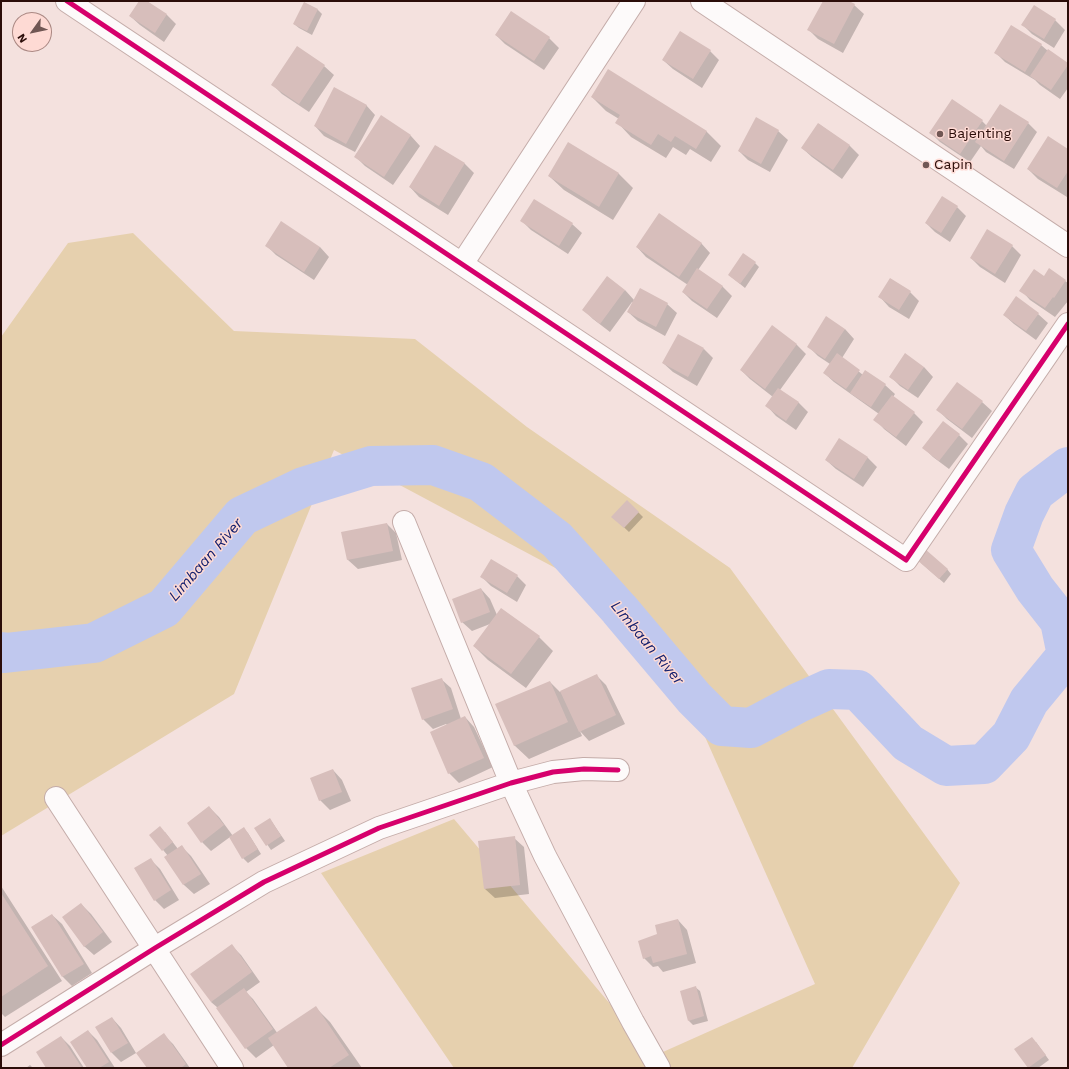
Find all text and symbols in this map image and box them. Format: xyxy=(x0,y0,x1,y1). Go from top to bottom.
north arrow xyxy=(12,12,52,52)
text: N xyxy=(15,31,30,45)
place label: Bajenting xyxy=(948,126,1011,142)
marker: Bajenting xyxy=(935,129,945,139)
place label: Capin xyxy=(934,157,973,173)
marker: Capin xyxy=(921,160,931,170)
water label: Limbaan River xyxy=(165,515,247,605)
water label: Limbaan River xyxy=(607,597,687,689)

